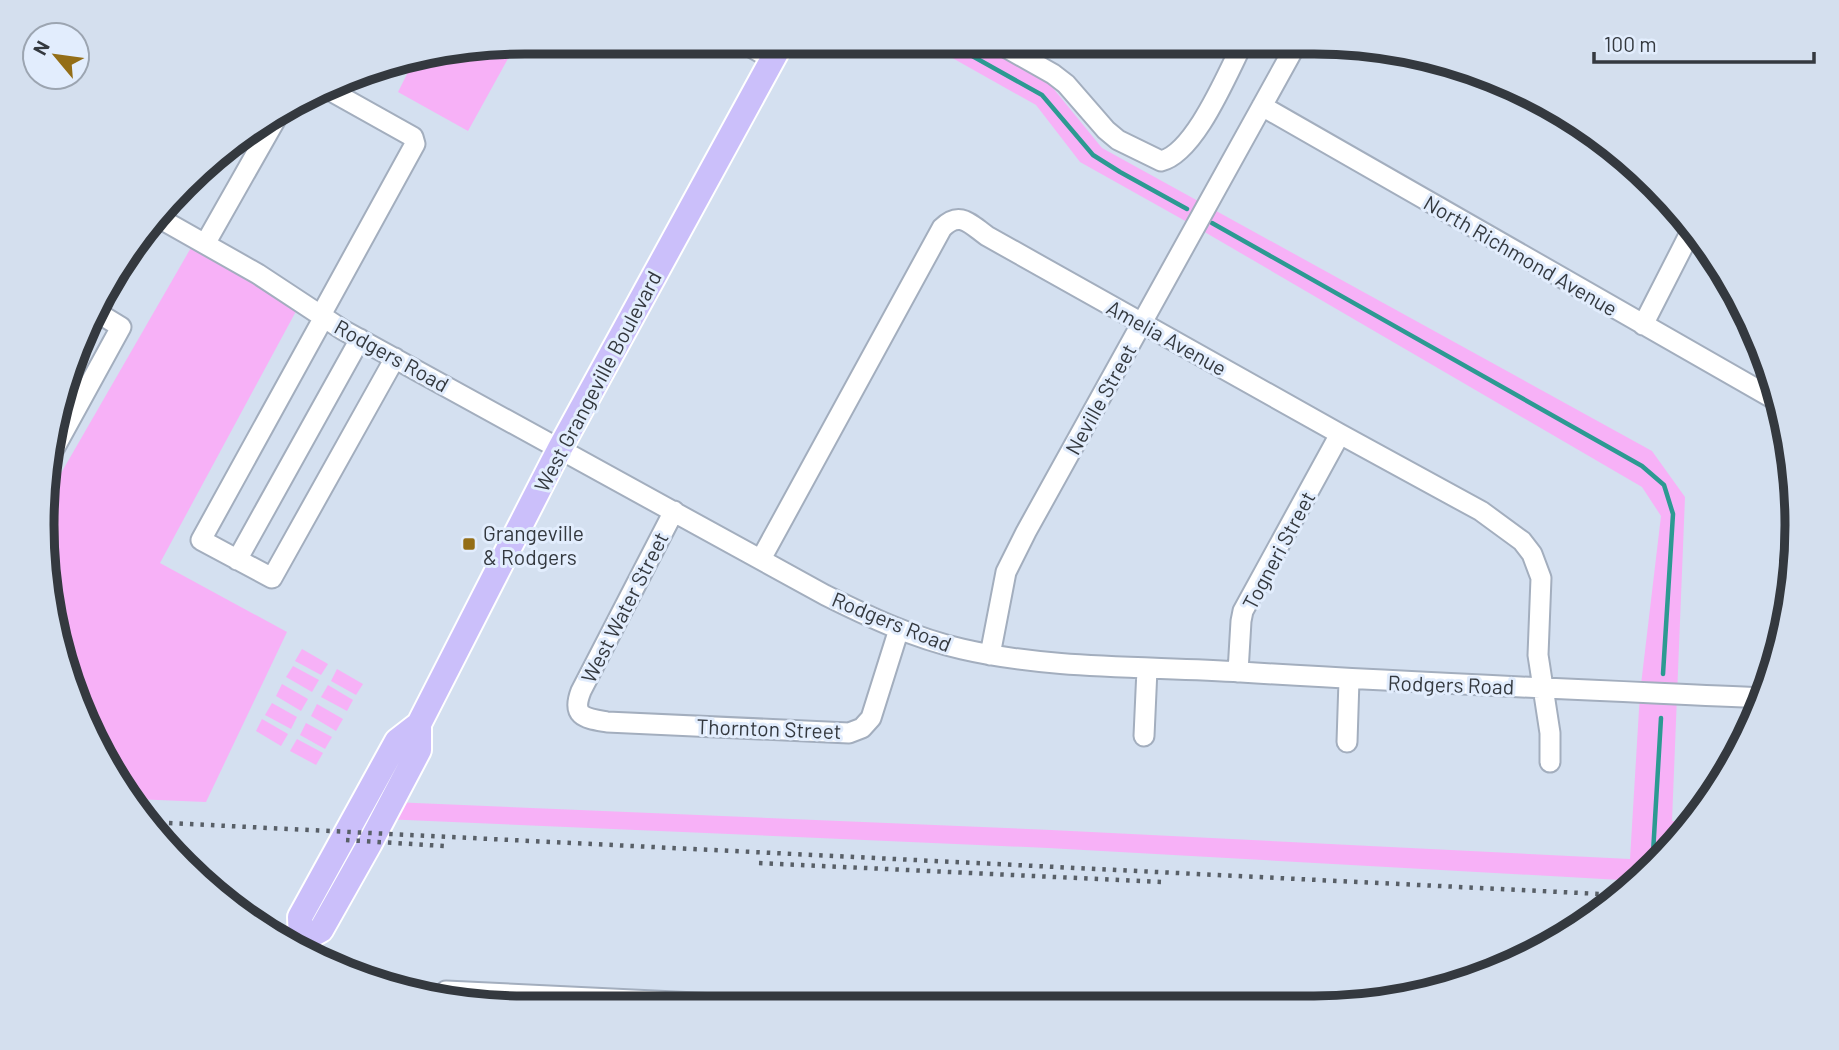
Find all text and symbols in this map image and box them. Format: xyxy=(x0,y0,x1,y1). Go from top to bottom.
north arrow xyxy=(21,21,91,91)
scale bar xyxy=(1594,21,1814,65)
text: 100 m xyxy=(1604,31,1657,56)
text: N xyxy=(28,36,54,59)
street label: North Richmond Avenue xyxy=(1420,189,1622,321)
street label: West Grangeville Boulevard xyxy=(528,266,666,496)
street label: Amelia Avenue xyxy=(1103,294,1231,380)
street label: Rodgers Road xyxy=(331,313,453,397)
street label: Neville Street xyxy=(1059,339,1141,459)
street label: Togneri Street xyxy=(1236,487,1320,613)
place label: Grangeville & Rodgers xyxy=(483,520,584,569)
street label: West Water Street xyxy=(575,527,673,687)
marker: Grangeville & Rodgers xyxy=(461,536,477,552)
street label: Rodgers Road xyxy=(829,586,955,656)
street label: Rodgers Road xyxy=(1387,669,1515,699)
street label: Thornton Street xyxy=(696,713,842,743)

